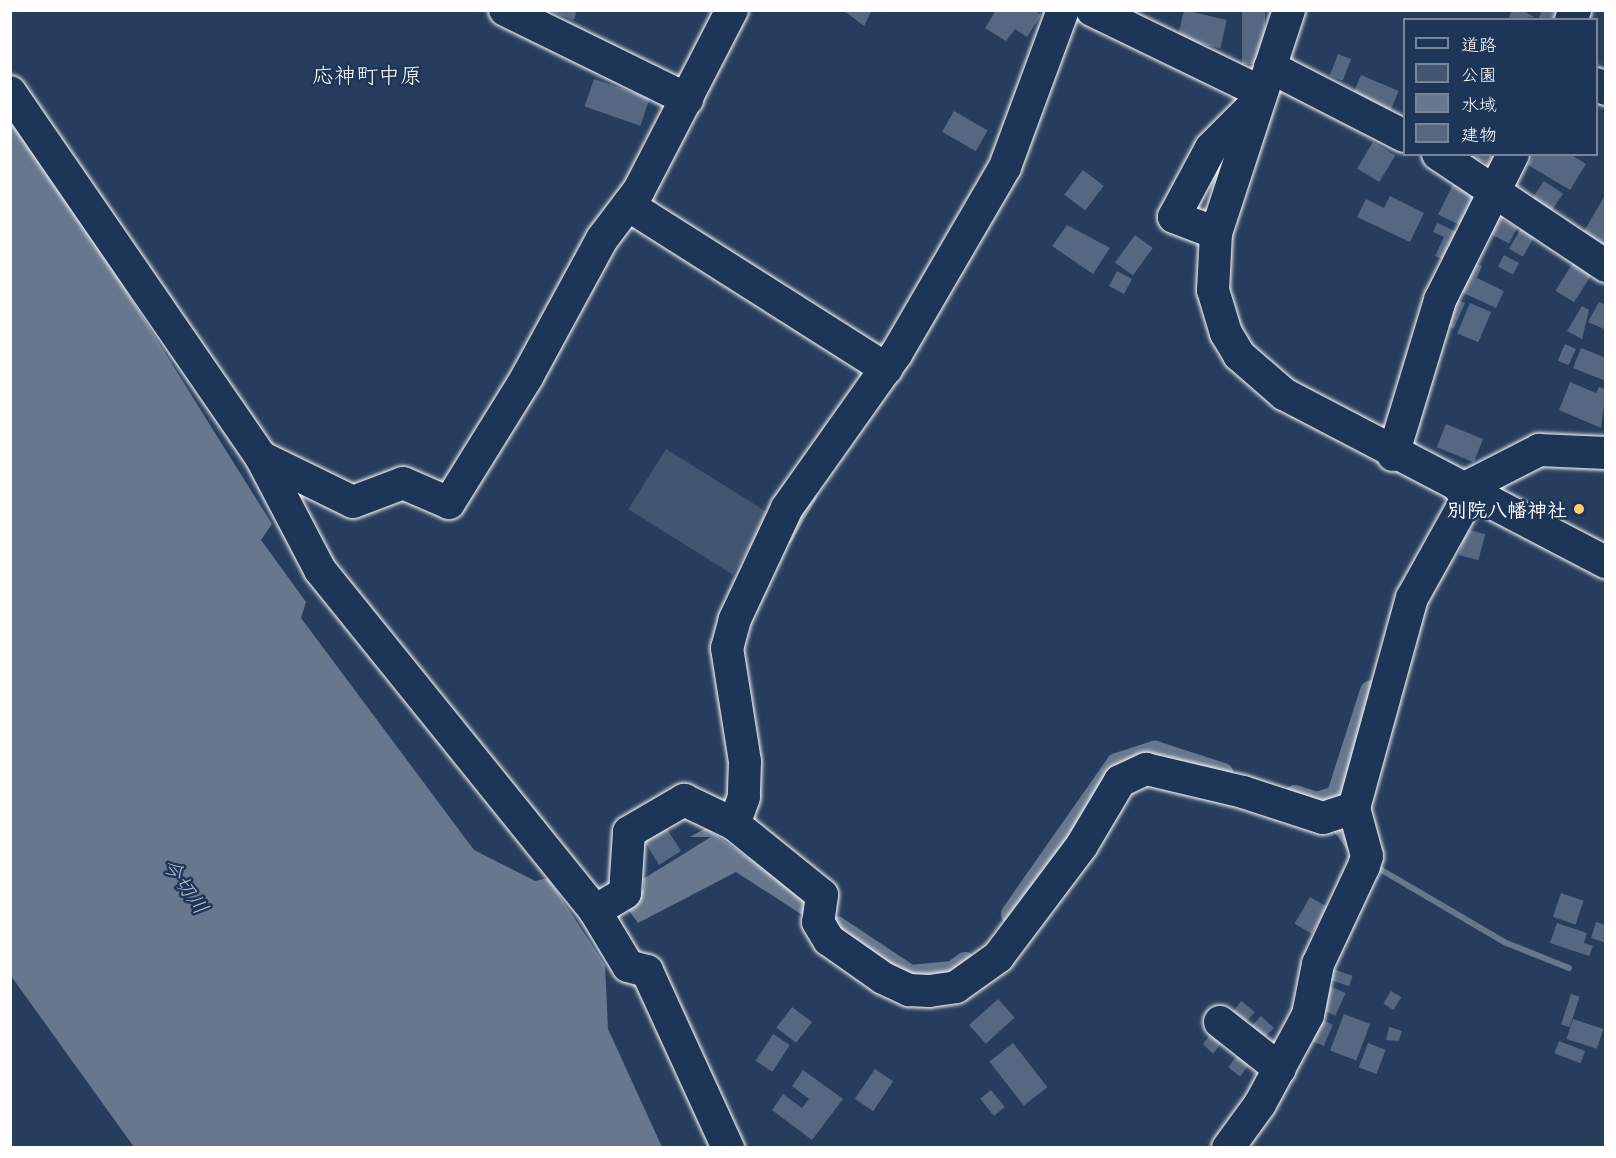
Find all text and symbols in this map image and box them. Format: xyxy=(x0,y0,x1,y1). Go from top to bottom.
legend xyxy=(1403,18,1598,156)
text: 道路 xyxy=(1461,30,1497,57)
text: 公園 xyxy=(1461,60,1497,87)
district label: 応神町中原 xyxy=(312,61,422,87)
text: 水域 xyxy=(1461,90,1497,117)
text: 建物 xyxy=(1461,120,1497,147)
place label: 別院八幡神社 xyxy=(1447,497,1567,521)
marker: 別院八幡神社 xyxy=(1572,502,1586,516)
water label: 今切川 xyxy=(159,852,215,918)

